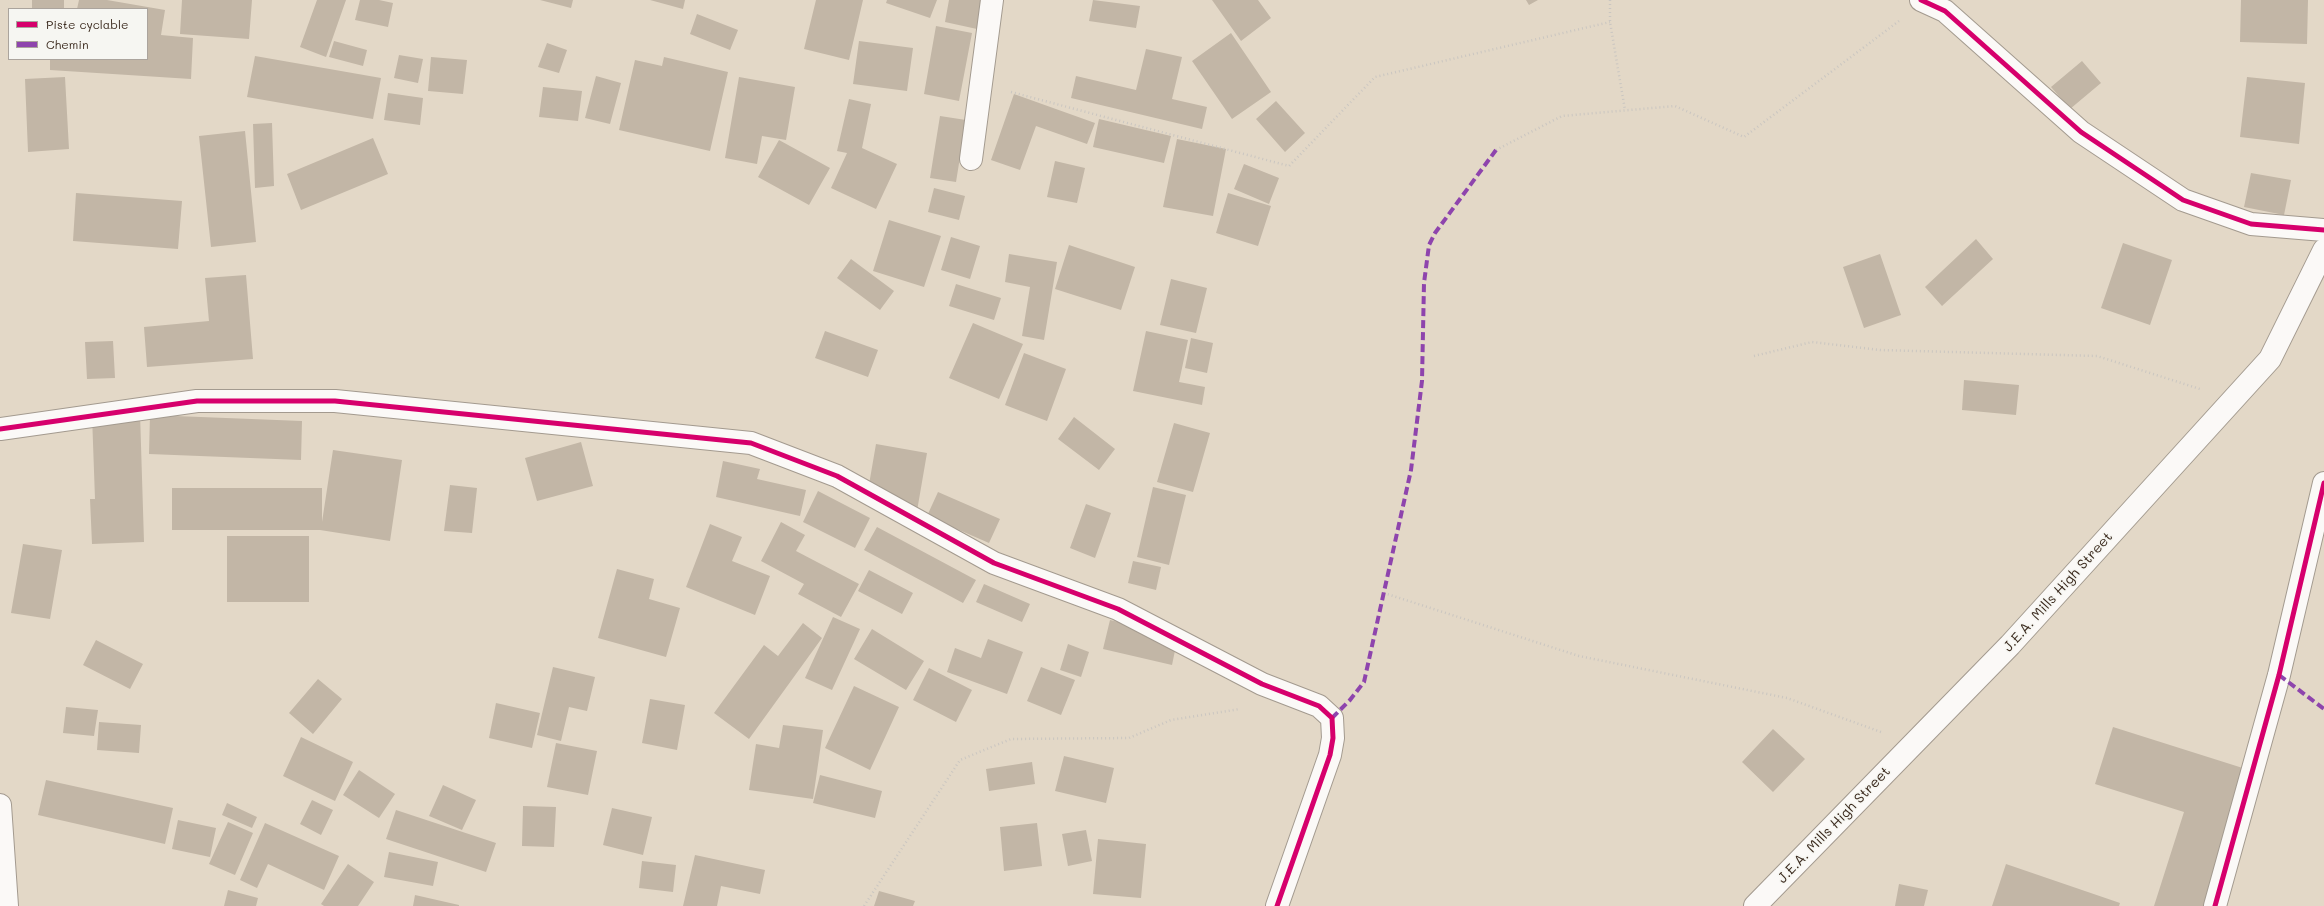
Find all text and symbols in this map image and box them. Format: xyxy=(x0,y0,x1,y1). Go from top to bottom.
legend xyxy=(8,8,148,60)
text: Piste cyclable xyxy=(46,16,128,32)
text: Chemin xyxy=(46,36,89,52)
street label: J.E.A. Mills High Street xyxy=(2000,529,2116,655)
street label: J.E.A. Mills High Street xyxy=(1774,763,1894,887)

